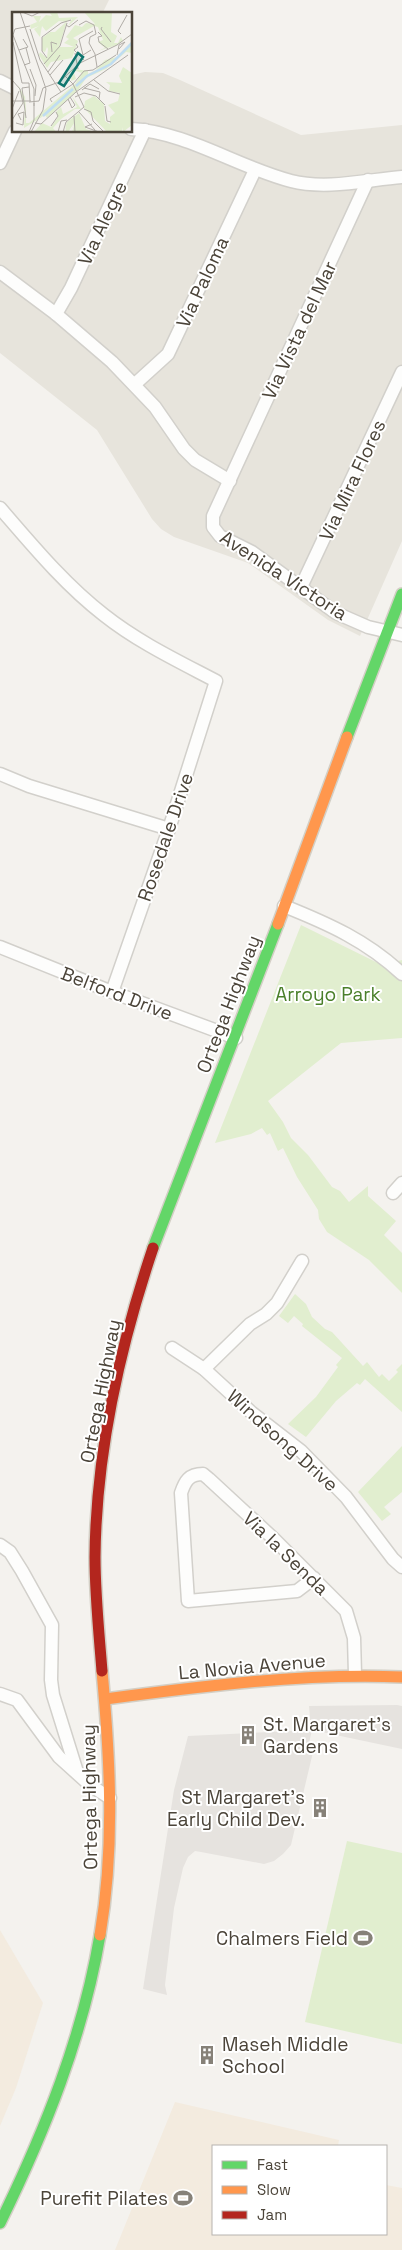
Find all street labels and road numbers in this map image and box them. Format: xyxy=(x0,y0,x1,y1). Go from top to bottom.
street label: Via Alegre xyxy=(72,177,133,269)
street label: Via Paloma xyxy=(170,232,235,332)
street label: Via Vista del Mar xyxy=(256,257,343,404)
street label: Via Mira Flores xyxy=(314,416,391,545)
street label: Avenida Victoria xyxy=(215,525,352,626)
street label: Rosedale Drive xyxy=(132,770,199,905)
street label: Ortega Highway xyxy=(191,932,266,1077)
street label: Belford Drive xyxy=(57,961,176,1026)
street label: Ortega Highway xyxy=(74,1317,127,1465)
street label: Windsong Drive xyxy=(222,1384,343,1497)
street label: Via la Senda xyxy=(237,1506,334,1601)
street label: La Novia Avenue xyxy=(177,1648,327,1685)
street label: Ortega Highway xyxy=(76,1724,103,1870)

